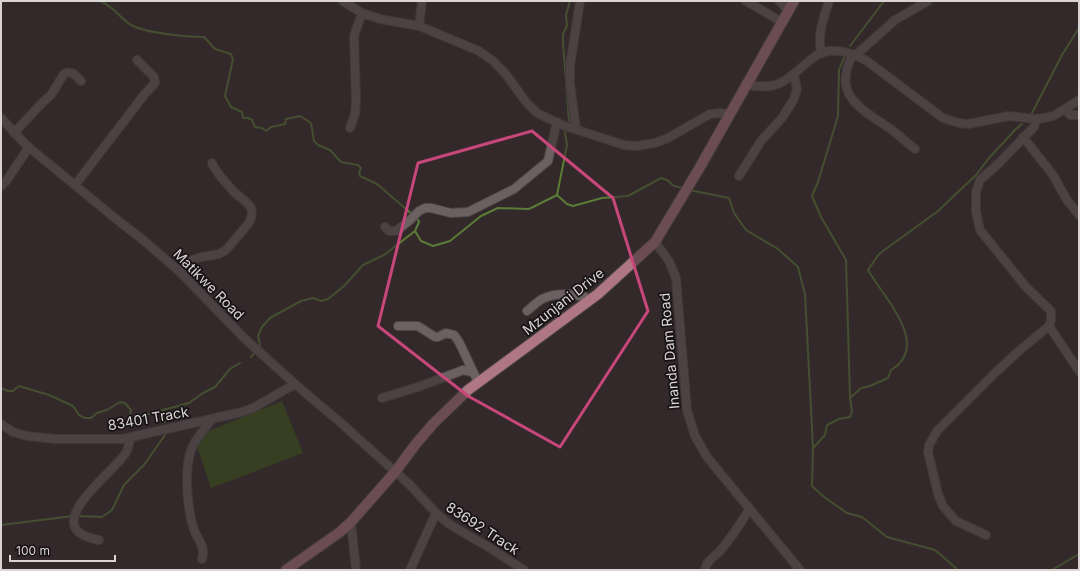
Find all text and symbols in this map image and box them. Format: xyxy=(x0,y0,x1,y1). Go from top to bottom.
street label: Matikwe Road xyxy=(170,245,248,323)
street label: Mzunjani Drive xyxy=(519,264,607,338)
street label: Inanda Dam Road xyxy=(655,292,683,410)
street label: 83401 Track xyxy=(106,402,190,433)
street label: 83692 Track xyxy=(443,498,523,558)
scale bar xyxy=(10,537,115,563)
text: 100 m xyxy=(16,543,50,558)

